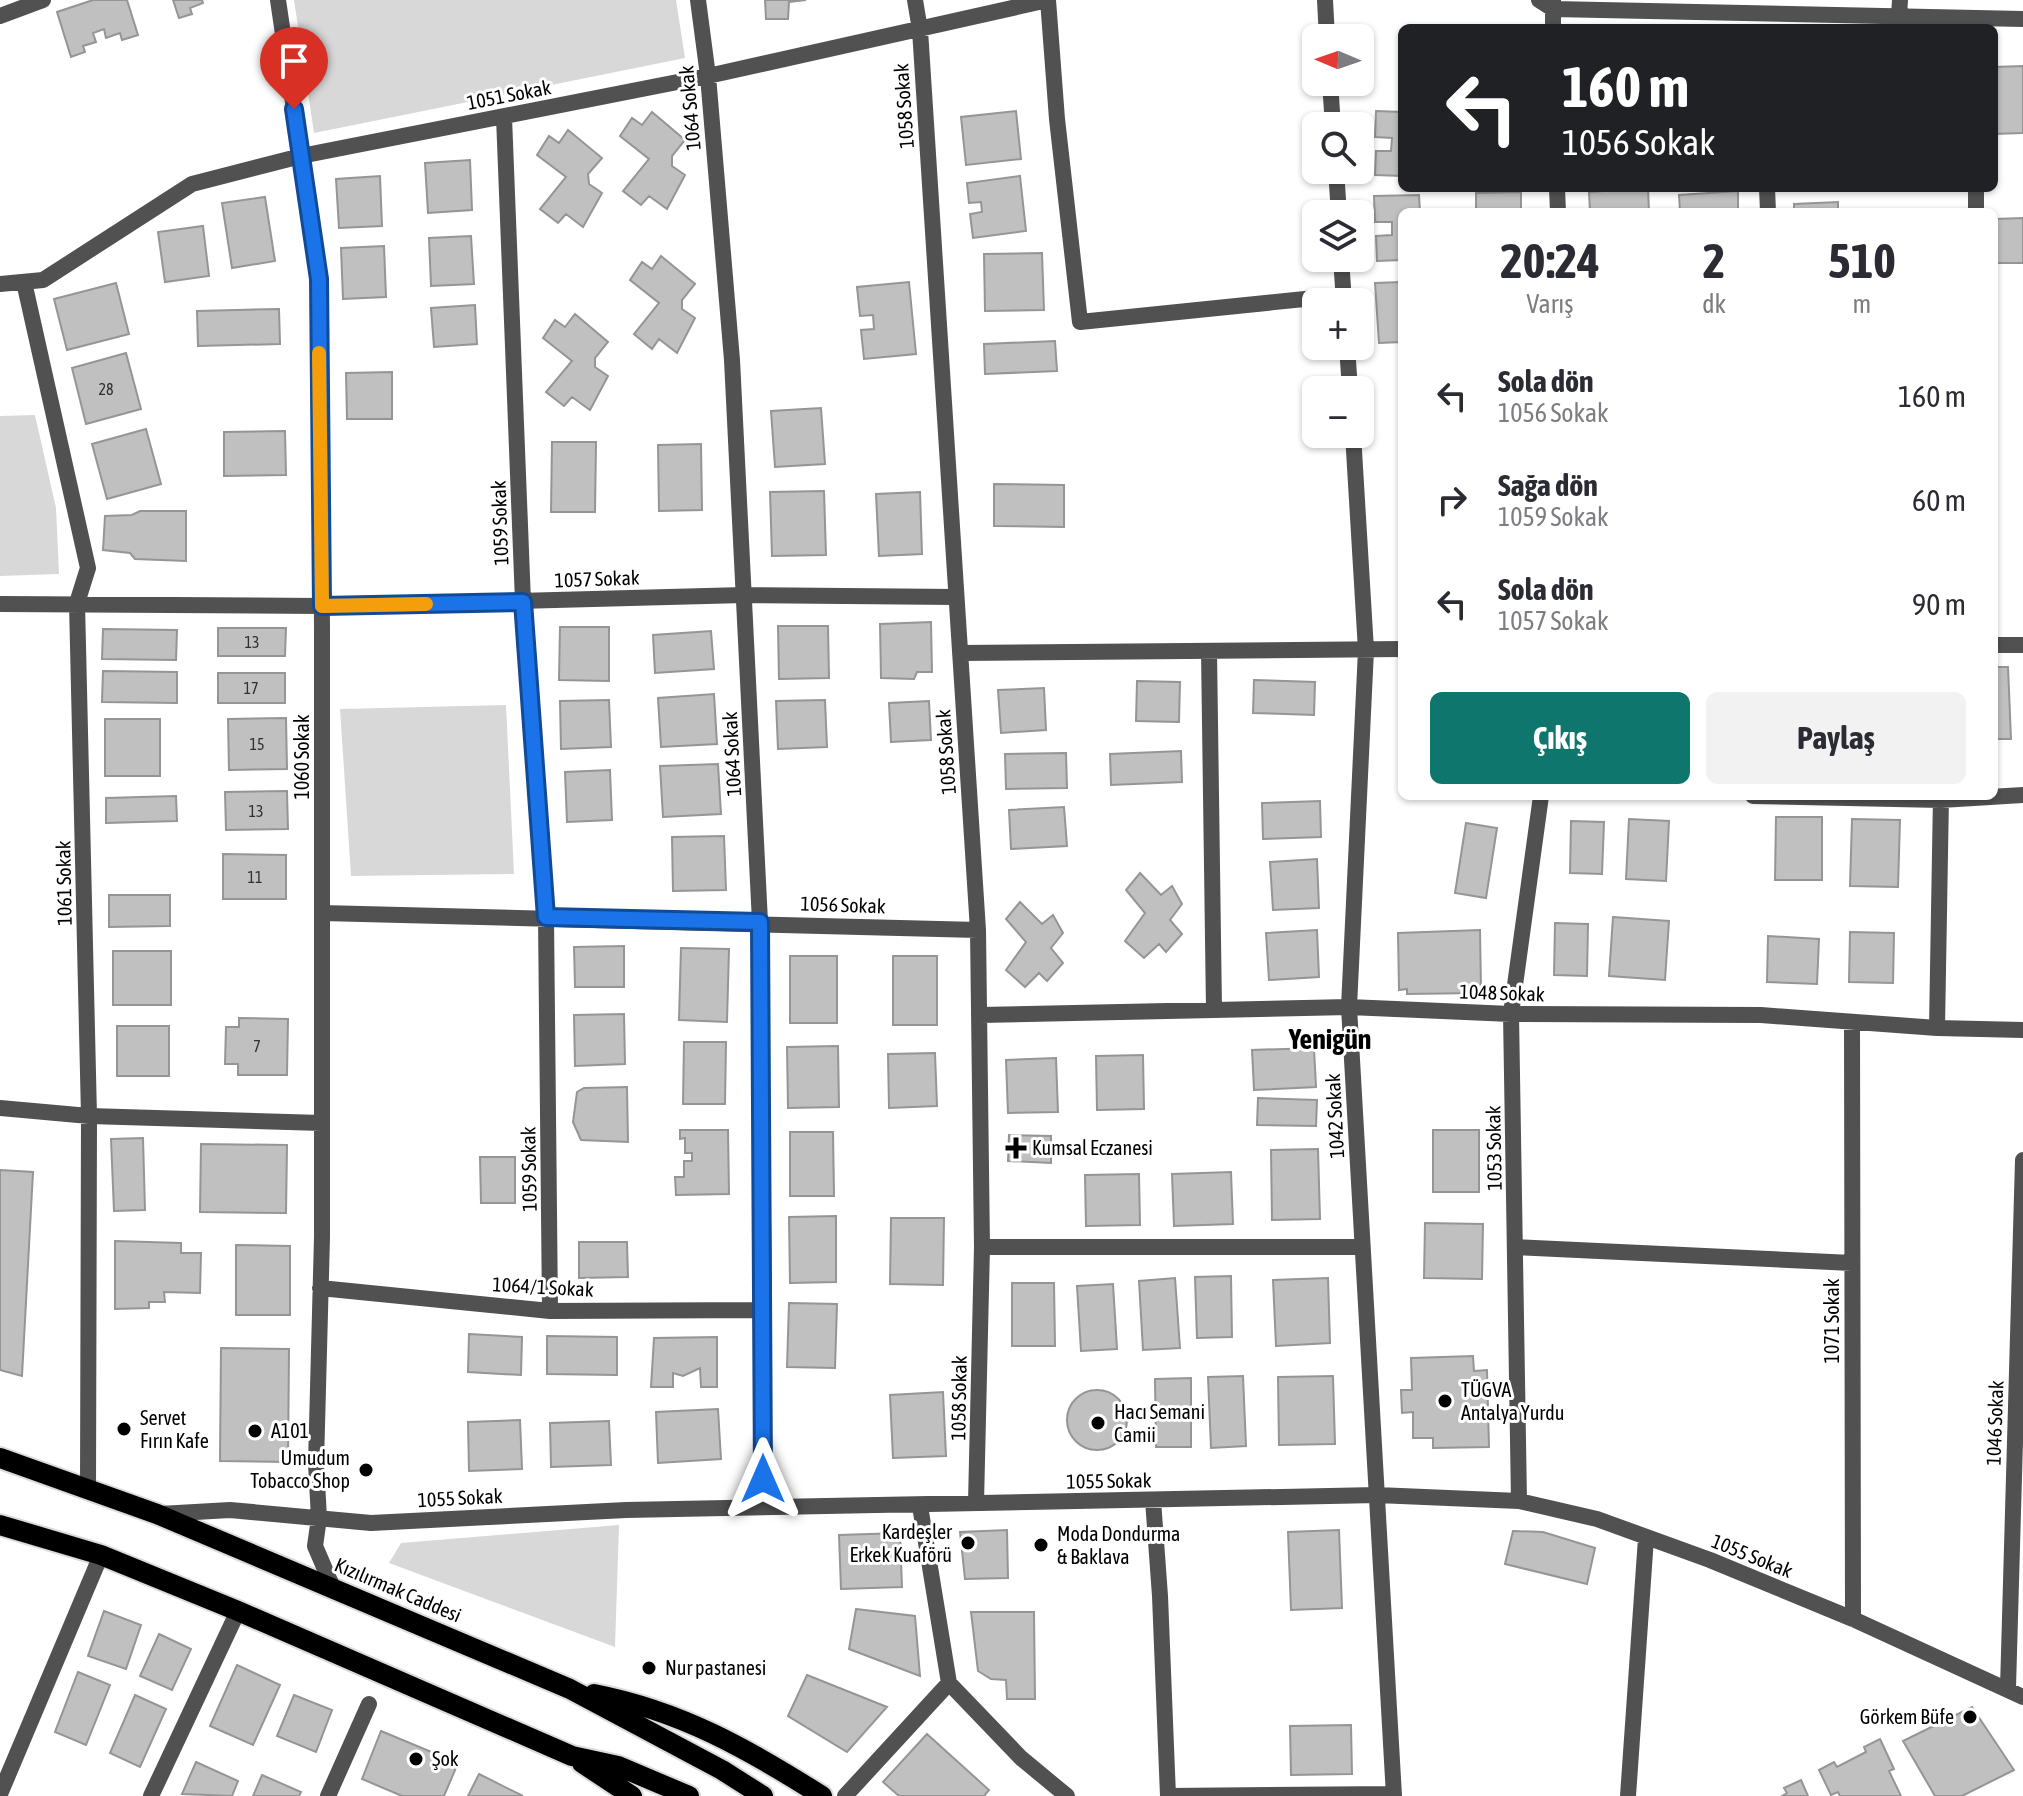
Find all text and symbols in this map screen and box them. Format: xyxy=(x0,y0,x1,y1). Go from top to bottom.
north arrow xyxy=(1302,24,1374,96)
map controls xyxy=(1302,24,1374,448)
pin xyxy=(260,27,328,109)
icon: arrive xyxy=(272,39,316,83)
text: 160 m xyxy=(1562,55,1689,119)
icon: left xyxy=(1430,56,1534,160)
street label: 1058 Sokak xyxy=(889,63,918,149)
street label: 1064 Sokak xyxy=(674,64,705,151)
street label: 1051 Sokak xyxy=(465,75,553,114)
button: search xyxy=(1302,112,1374,184)
text: 1056 Sokak xyxy=(1562,121,1715,163)
button: layers xyxy=(1302,200,1374,272)
text: 20:24 xyxy=(1500,233,1600,288)
text: 2 xyxy=(1703,233,1725,288)
text: 510 xyxy=(1828,233,1896,288)
button: + xyxy=(1302,288,1374,360)
text: Varış xyxy=(1527,289,1574,319)
text: dk xyxy=(1702,289,1726,319)
text: m xyxy=(1853,289,1871,319)
text: Sola dön xyxy=(1498,364,1594,398)
icon: left xyxy=(1430,374,1474,418)
button: − xyxy=(1302,376,1374,448)
text: 160 m xyxy=(1898,379,1966,413)
house number: 28 xyxy=(98,380,114,398)
text: 1056 Sokak xyxy=(1498,398,1609,428)
text: Sağa dön xyxy=(1498,468,1598,502)
icon: right xyxy=(1430,478,1474,522)
street label: 1059 Sokak xyxy=(487,480,512,566)
text: 60 m xyxy=(1912,483,1966,517)
text: 1059 Sokak xyxy=(1498,502,1609,532)
street label: 1057 Sokak xyxy=(554,566,640,591)
text: Sola dön xyxy=(1498,572,1594,606)
icon: left xyxy=(1430,582,1474,626)
text: 90 m xyxy=(1912,587,1966,621)
text: 1057 Sokak xyxy=(1498,606,1609,636)
house number: 13 xyxy=(244,633,260,651)
house number: 17 xyxy=(243,679,259,697)
button: Çıkış xyxy=(1430,692,1690,784)
button: Paylaş xyxy=(1706,692,1966,784)
street label: 1058 Sokak xyxy=(931,709,960,795)
street label: 1064 Sokak xyxy=(718,711,745,797)
street label: 1060 Sokak xyxy=(290,714,313,800)
house number: 15 xyxy=(249,735,265,753)
house number: 13 xyxy=(248,802,264,820)
street label: 1061 Sokak xyxy=(51,840,76,926)
house number: 11 xyxy=(247,868,263,886)
street label: 1056 Sokak xyxy=(800,892,886,917)
street label: 1048 Sokak xyxy=(1459,980,1545,1005)
district label: Yenigün xyxy=(1288,1023,1371,1055)
house number: 7 xyxy=(253,1037,261,1055)
street label: 1042 Sokak xyxy=(1321,1073,1348,1159)
street label: 1053 Sokak xyxy=(1481,1105,1506,1191)
street label: 1059 Sokak xyxy=(516,1126,541,1212)
place label: Kumsal Eczanesi xyxy=(1032,1136,1153,1159)
marker: Kumsal Eczanesi xyxy=(1007,1139,1025,1157)
street label: 1064/1 Sokak xyxy=(492,1272,594,1301)
street label: 1071 Sokak xyxy=(1820,1278,1843,1364)
street label: 1058 Sokak xyxy=(946,1355,971,1441)
place label: TÜGVA Antalya Yurdu xyxy=(1461,1378,1564,1424)
street label: 1046 Sokak xyxy=(1982,1380,2007,1466)
marker: TÜGVA Antalya Yurdu xyxy=(1436,1392,1454,1410)
place label: Hacı Semani Camii xyxy=(1114,1400,1205,1446)
place label: Servet Fırın Kafe xyxy=(140,1406,209,1452)
marker: Hacı Semani Camii xyxy=(1089,1414,1107,1432)
place label: A101 xyxy=(271,1419,309,1442)
marker: Servet Fırın Kafe xyxy=(115,1420,133,1438)
marker: A101 xyxy=(246,1422,264,1440)
position arrow xyxy=(721,1437,805,1521)
place label: Umudum Tobacco Shop xyxy=(250,1446,350,1492)
marker: Umudum Tobacco Shop xyxy=(357,1461,375,1479)
street label: 1055 Sokak xyxy=(1066,1468,1152,1493)
street label: 1055 Sokak xyxy=(417,1484,503,1511)
place label: Kardeşler Erkek Kuaförü xyxy=(850,1520,953,1566)
place label: Moda Dondurma & Baklava xyxy=(1057,1522,1180,1568)
street label: 1055 Sokak xyxy=(1708,1529,1796,1582)
marker: Kardeşler Erkek Kuaförü xyxy=(959,1534,977,1552)
marker: Moda Dondurma & Baklava xyxy=(1032,1536,1050,1554)
street label: Kızılırmak Caddesi xyxy=(331,1553,465,1627)
place label: Nur pastanesi xyxy=(665,1656,766,1679)
marker: Nur pastanesi xyxy=(640,1659,658,1677)
place label: Görkem Büfe xyxy=(1860,1705,1954,1728)
marker: Görkem Büfe xyxy=(1961,1708,1979,1726)
place label: Şok xyxy=(432,1747,459,1770)
marker: Şok xyxy=(407,1750,425,1768)

